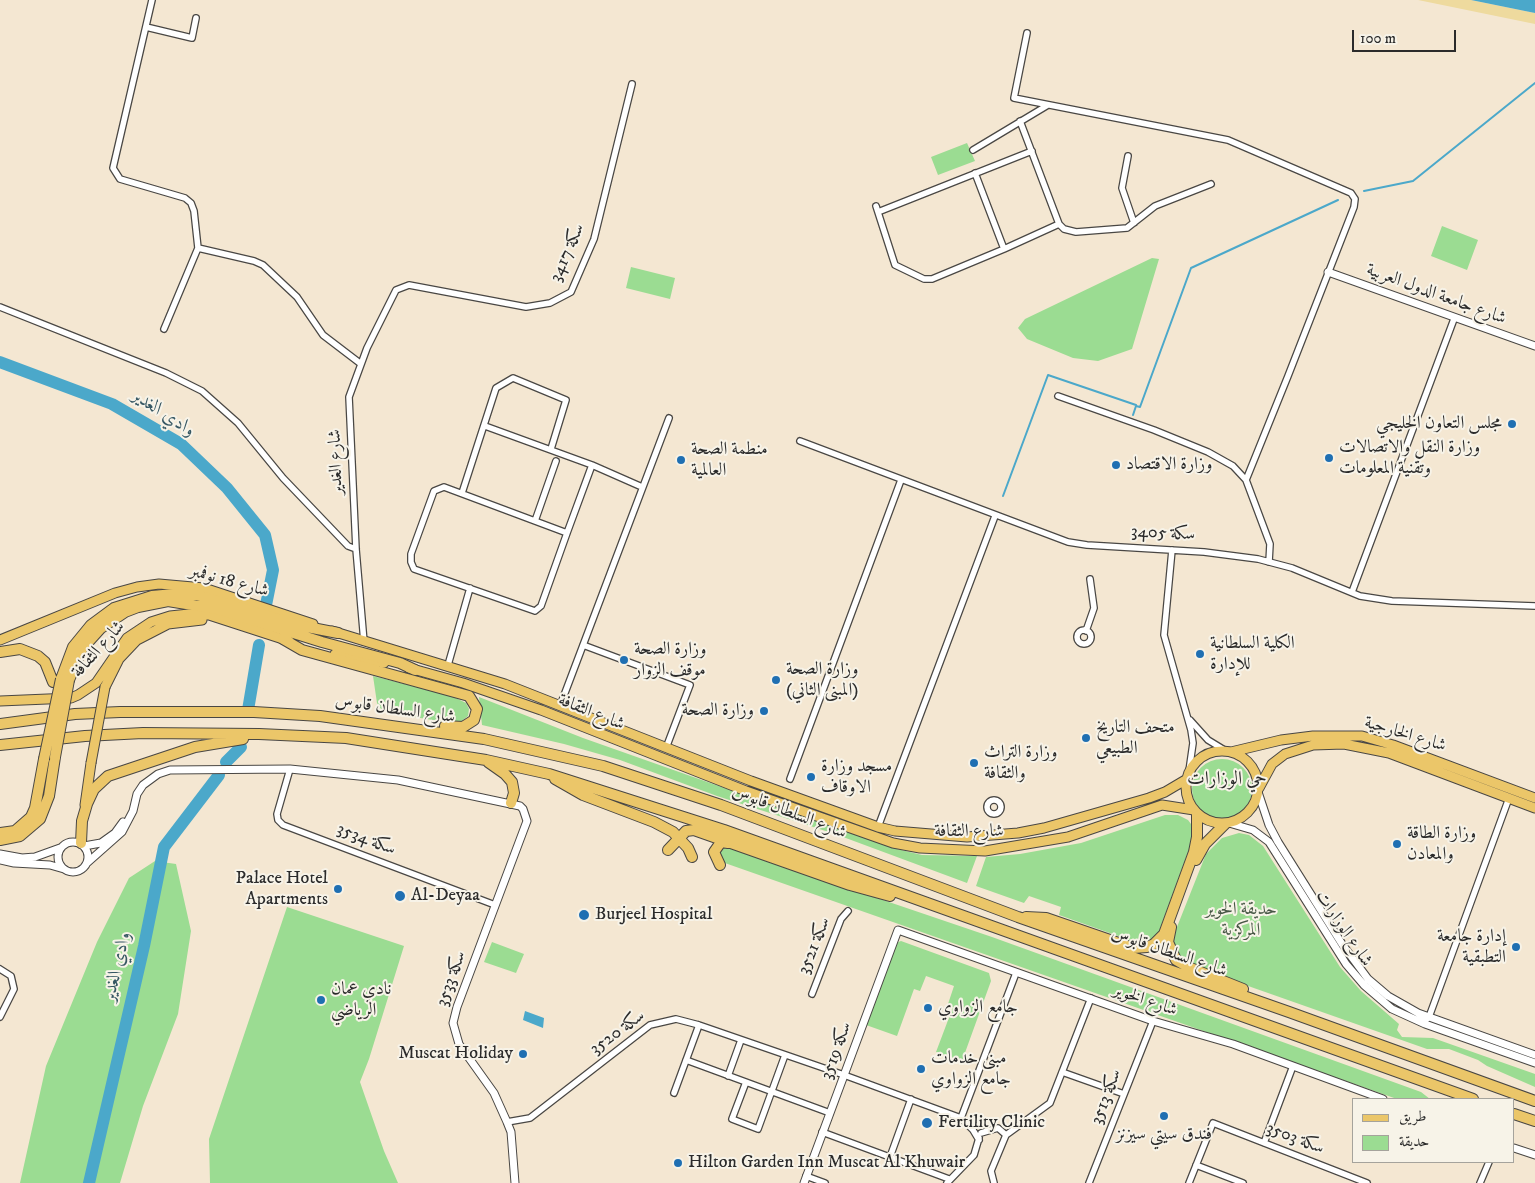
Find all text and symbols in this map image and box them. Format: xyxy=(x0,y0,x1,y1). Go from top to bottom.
scale bar xyxy=(1355,20,1459,52)
text: 100 m xyxy=(1360,29,1396,48)
street label: سكة 3417 xyxy=(546,220,590,286)
street label: شارع جامعة الدول العربية xyxy=(1363,260,1509,330)
water label: وادي الغدير xyxy=(127,385,199,443)
place label: مجلس التعاون الخليجي xyxy=(1376,413,1502,435)
marker: مجلس التعاون الخليجي xyxy=(1506,418,1518,430)
street label: شارع الغدير xyxy=(325,429,349,495)
place label: وزارة النقل والاتصالات وتقنية المعلومات xyxy=(1339,437,1480,479)
place label: منطمة الصحة العالمية xyxy=(691,439,768,482)
marker: وزارة النقل والاتصالات وتقنية المعلومات xyxy=(1323,452,1335,464)
marker: منطمة الصحة العالمية xyxy=(675,454,687,466)
place label: وزارة الاقتصاد xyxy=(1126,454,1212,476)
marker: وزارة الاقتصاد xyxy=(1110,459,1122,471)
street label: سكة 3405 xyxy=(1130,522,1196,546)
street label: شارع 18 نوفمبر xyxy=(187,561,271,603)
street label: شارع الثقافة xyxy=(68,617,130,683)
place label: الكلية السلطانية للإدارة xyxy=(1210,633,1295,676)
place label: وزارة الصحة موقف الزوار xyxy=(634,639,706,682)
marker: الكلية السلطانية للإدارة xyxy=(1194,648,1206,660)
marker: وزارة الصحة موقف الزوار xyxy=(618,654,630,666)
place label: وزارة الصحة (المبنى الثاني) xyxy=(786,659,858,702)
marker: وزارة الصحة (المبنى الثاني) xyxy=(770,674,782,686)
street label: شارع الثقافة xyxy=(555,690,627,736)
street label: شارع السلطان قابوس xyxy=(334,691,456,729)
place label: وزارة الصحة xyxy=(682,700,754,722)
marker: وزارة الصحة xyxy=(758,705,770,717)
street label: شارع الخارجية xyxy=(1361,712,1449,758)
place label: متحف التاريخ الطبيعي xyxy=(1096,717,1175,760)
marker: متحف التاريخ الطبيعي xyxy=(1080,732,1092,744)
place label: وزارة التراث والثقافة xyxy=(984,742,1057,784)
place label: مسجد وزارة الاوقاف xyxy=(821,756,892,799)
marker: وزارة التراث والثقافة xyxy=(968,757,980,769)
district label: حي الوزارات xyxy=(1187,769,1267,791)
marker: مسجد وزارة الاوقاف xyxy=(805,771,817,783)
street label: شارع السلطان قابوس xyxy=(729,781,849,845)
street label: سكة 3534 xyxy=(334,819,398,861)
street label: شارع الثقافة xyxy=(934,821,1004,843)
place label: وزارة الطاقة والمعادن xyxy=(1407,823,1476,866)
marker: وزارة الطاقة والمعادن xyxy=(1391,838,1403,850)
place label: Palace Hotel Apartments xyxy=(236,868,328,911)
marker: Palace Hotel Apartments xyxy=(332,883,344,895)
place label: Al-Deyaa xyxy=(411,885,480,907)
street label: شارع الوزارات xyxy=(1310,887,1376,971)
marker: Al-Deyaa xyxy=(393,889,407,903)
park label: حديقة الخوير المركزية xyxy=(1205,899,1277,942)
place label: Burjeel Hospital xyxy=(595,904,712,926)
marker: Burjeel Hospital xyxy=(577,908,591,922)
street label: سكة 3521 xyxy=(794,914,836,978)
street label: شارع السلطان قابوس xyxy=(1108,923,1230,983)
place label: إدارة جامعة التطبقية xyxy=(1437,926,1506,969)
water label: وادي الغدير xyxy=(99,930,137,1004)
marker: إدارة جامعة التطبقية xyxy=(1510,941,1522,953)
street label: سكة 3533 xyxy=(432,948,472,1010)
place label: نادي عمان الرياضي xyxy=(331,979,391,1022)
street label: شارع الخوير xyxy=(1110,980,1180,1022)
marker: نادي عمان الرياضي xyxy=(315,994,327,1006)
place label: جامع الزواوي xyxy=(938,997,1018,1019)
marker: جامع الزواوي xyxy=(922,1002,934,1014)
street label: سكة 3520 xyxy=(586,1006,650,1060)
street label: سكة 3519 xyxy=(817,1019,857,1083)
place label: Muscat Holiday xyxy=(398,1043,513,1065)
marker: Muscat Holiday xyxy=(517,1048,529,1060)
place label: مبنى خدمات جامع الزواوي xyxy=(931,1048,1011,1090)
marker: مبنى خدمات جامع الزواوي xyxy=(915,1063,927,1075)
street label: سكة 3513 xyxy=(1087,1066,1127,1128)
legend xyxy=(1352,1098,1515,1163)
text: طريق xyxy=(1399,1107,1426,1126)
marker: فندق سيتي سيزنز xyxy=(1158,1110,1170,1122)
place label: Fertility Clinic xyxy=(938,1112,1045,1134)
marker: Fertility Clinic xyxy=(920,1116,934,1130)
street label: سكة 3503 xyxy=(1263,1118,1327,1160)
place label: فندق سيتي سيزنز xyxy=(1116,1124,1212,1146)
text: حديقة xyxy=(1399,1132,1429,1151)
place label: Hilton Garden Inn Muscat Al Khuwair xyxy=(688,1152,965,1174)
marker: Hilton Garden Inn Muscat Al Khuwair xyxy=(672,1157,684,1169)

